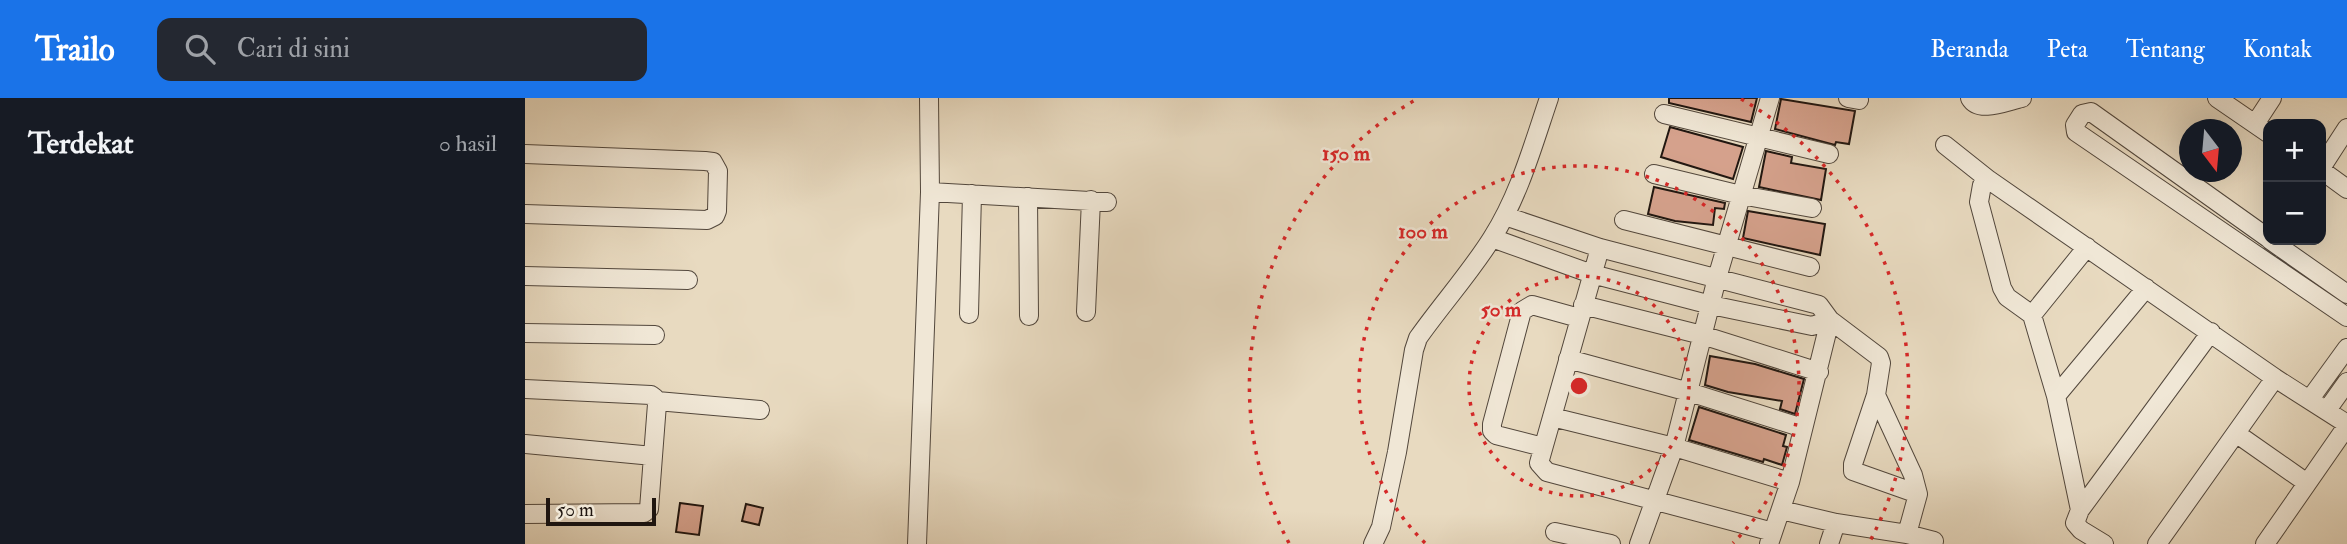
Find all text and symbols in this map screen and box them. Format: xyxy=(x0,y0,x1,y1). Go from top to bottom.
search box xyxy=(157,18,647,81)
text: Trailo xyxy=(35,29,115,70)
icon: search xyxy=(181,30,219,68)
text: Cari di sini xyxy=(237,33,350,65)
text: Beranda xyxy=(1930,34,2009,65)
text: Peta xyxy=(2047,34,2088,65)
text: Tentang xyxy=(2126,34,2205,65)
text: Kontak xyxy=(2243,34,2312,65)
north arrow xyxy=(2179,119,2242,182)
map controls xyxy=(2263,119,2326,245)
button: + xyxy=(2263,119,2326,182)
text: Terdekat xyxy=(28,125,133,162)
text: 0 hasil xyxy=(439,129,497,158)
text: 150 m xyxy=(1322,140,1371,167)
button: − xyxy=(2263,182,2326,245)
text: 100 m xyxy=(1398,218,1449,245)
text: 50 m xyxy=(1481,296,1522,323)
centre of rings xyxy=(1567,374,1591,398)
scale bar xyxy=(546,495,656,527)
text: 50 m xyxy=(557,498,594,522)

